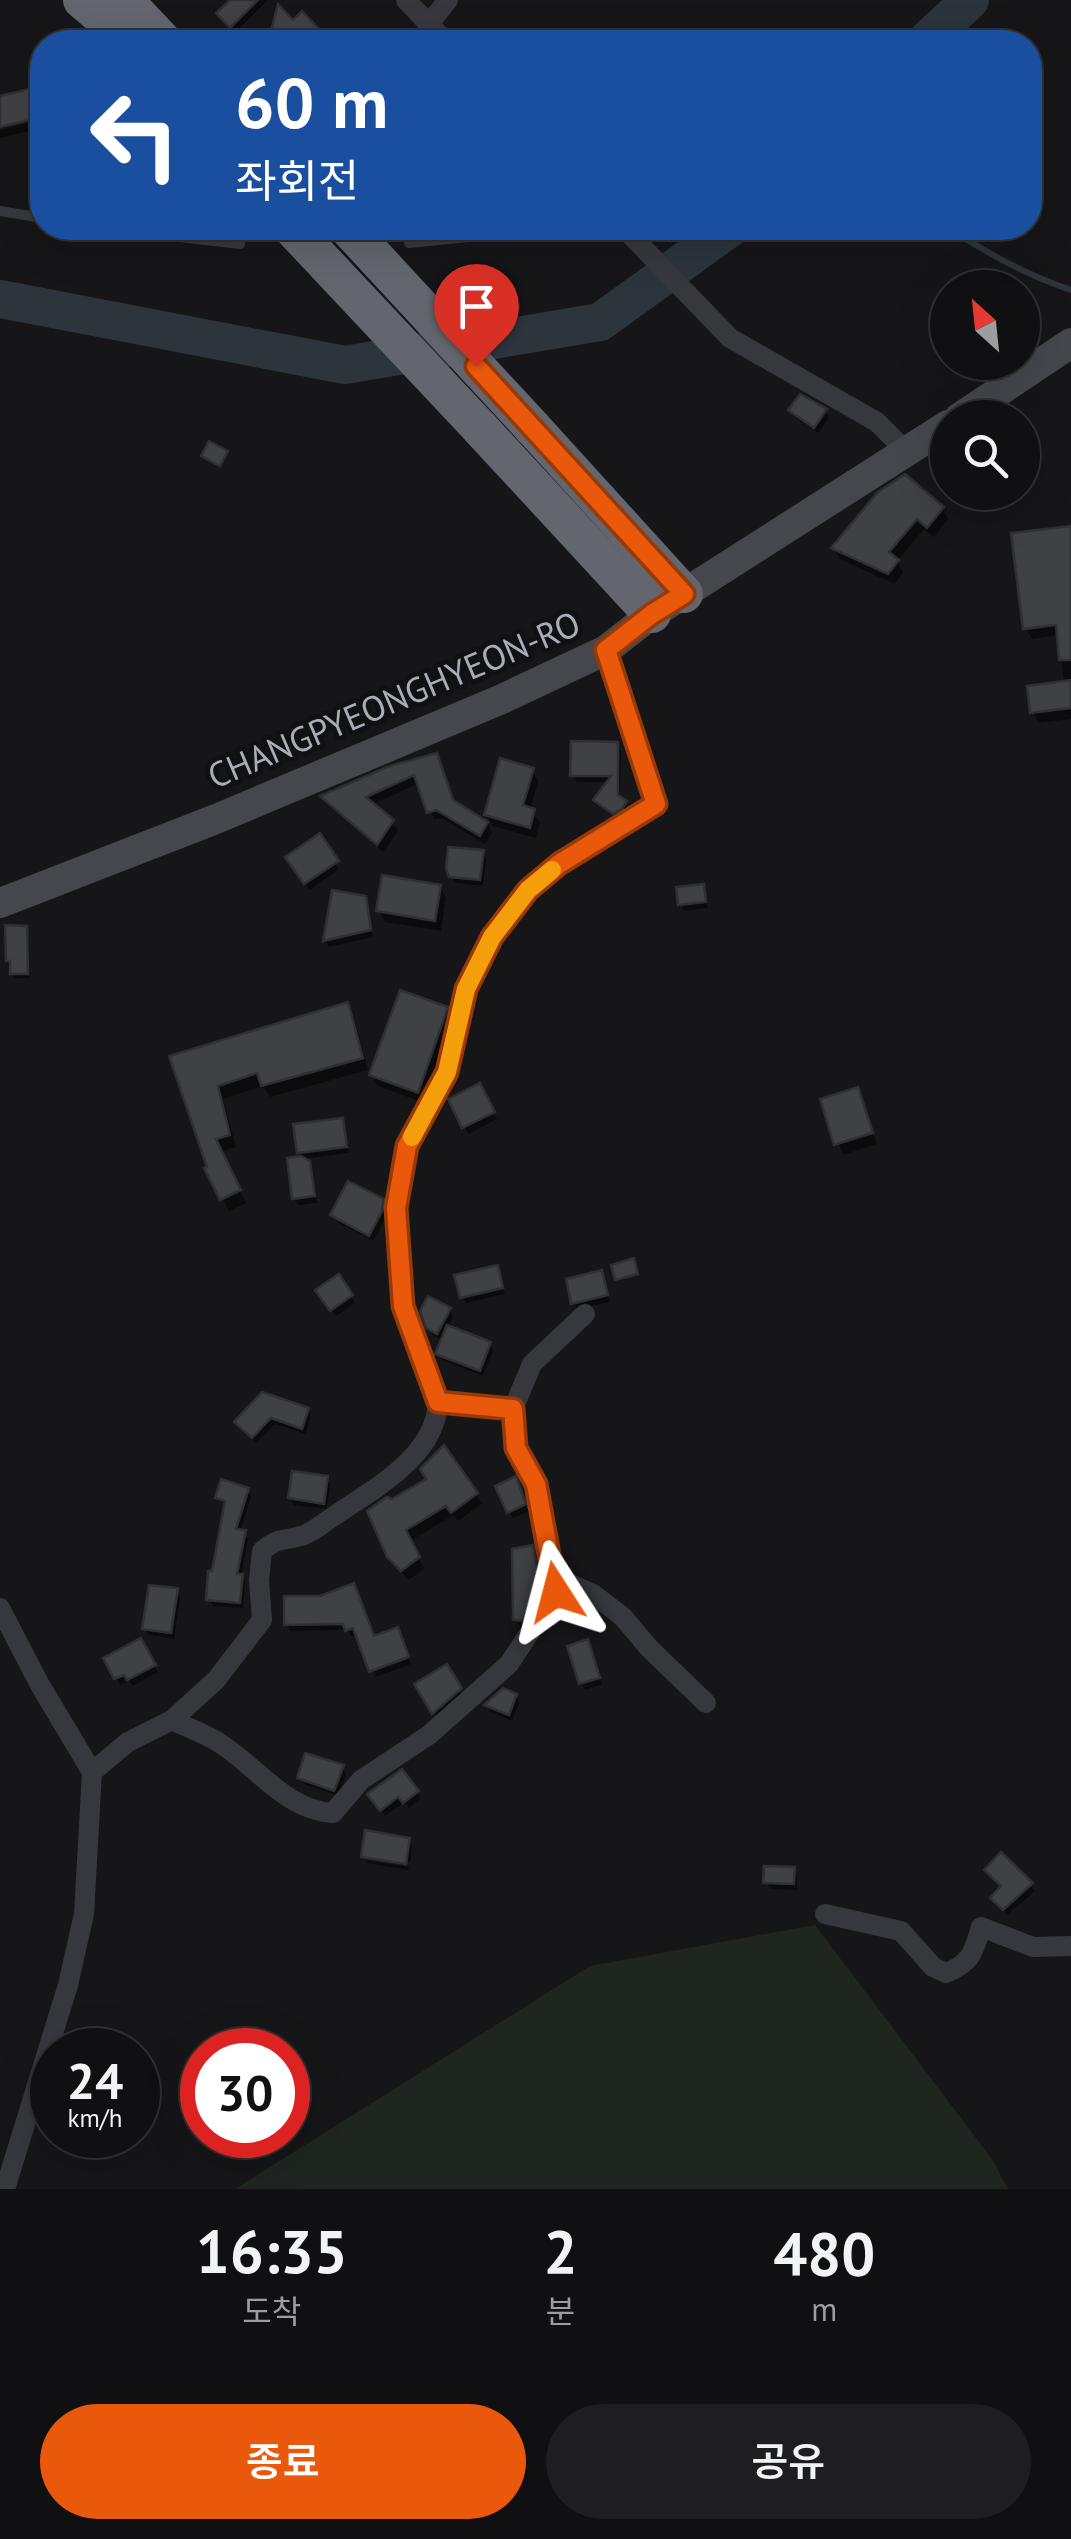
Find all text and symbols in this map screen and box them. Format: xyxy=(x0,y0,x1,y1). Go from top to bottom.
text: 60 m xyxy=(235,57,388,147)
icon: left xyxy=(70,70,200,200)
text: 좌회전 xyxy=(235,151,359,209)
pin xyxy=(434,264,519,367)
north arrow xyxy=(930,270,1040,380)
map controls xyxy=(930,270,1040,510)
icon: arrive xyxy=(449,279,504,334)
button: search xyxy=(930,400,1040,510)
street label: CHANGPYEONGHYEON-RO xyxy=(201,600,587,798)
position arrow xyxy=(504,1540,608,1644)
speed limit sign: 30 xyxy=(180,2028,310,2158)
text: 24 xyxy=(67,2048,123,2113)
text: km/h xyxy=(68,2102,122,2134)
text: 16:35 xyxy=(196,2212,348,2290)
text: 2 xyxy=(544,2212,578,2290)
text: 480 xyxy=(773,2214,875,2292)
text: m xyxy=(811,2288,837,2330)
text: 도착 xyxy=(242,2290,301,2332)
text: 분 xyxy=(546,2290,575,2332)
button: 종료 xyxy=(40,2404,526,2519)
button: 공유 xyxy=(546,2404,1031,2519)

